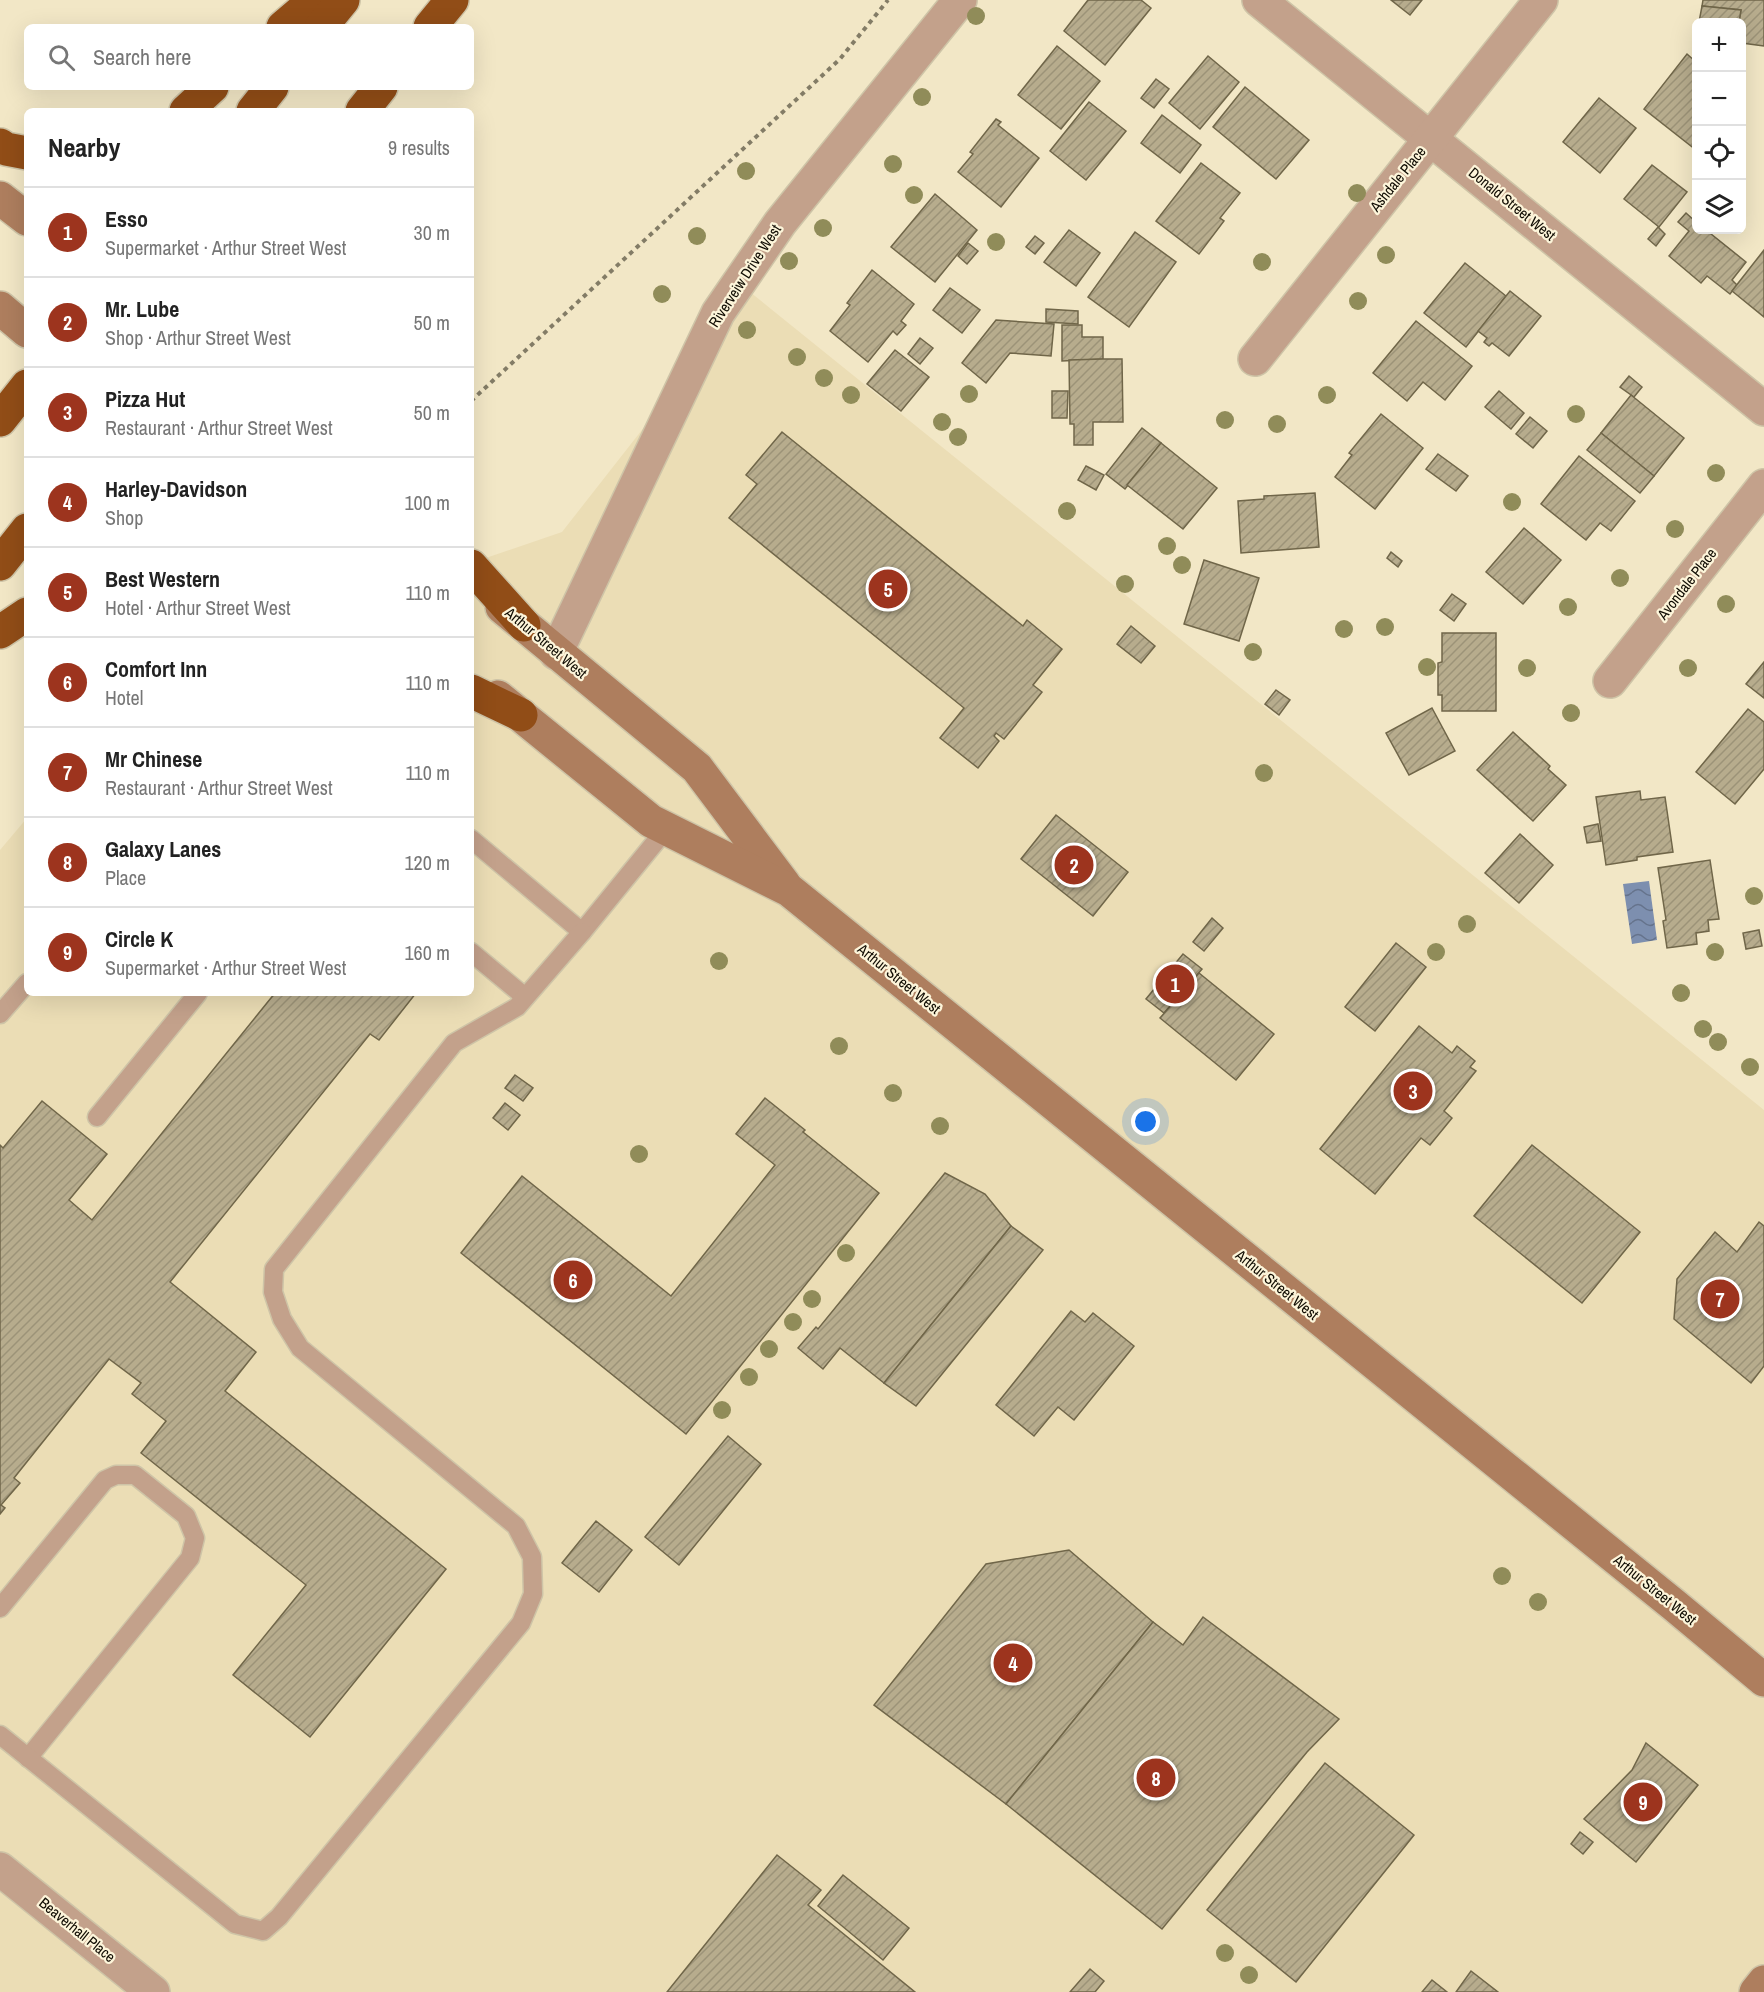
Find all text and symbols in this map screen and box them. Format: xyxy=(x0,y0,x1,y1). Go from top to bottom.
map controls xyxy=(1692,18,1746,234)
button: + xyxy=(1692,18,1746,72)
search box xyxy=(24,24,474,90)
icon: search xyxy=(45,41,78,74)
text: Search here xyxy=(93,42,191,72)
button: − xyxy=(1692,72,1746,126)
button: locate xyxy=(1692,126,1746,180)
text: Nearby xyxy=(48,130,120,165)
text: 9 results xyxy=(388,134,450,161)
street label: Ashdale Place xyxy=(1364,141,1431,217)
street label: Donald Street West xyxy=(1464,162,1561,246)
button: layers xyxy=(1692,180,1746,234)
text: Esso xyxy=(105,204,148,234)
text: 1 xyxy=(63,219,72,246)
text: 30 m xyxy=(414,219,450,246)
street label: Riverveiw Drive West xyxy=(703,220,786,331)
text: Supermarket · Arthur Street West xyxy=(105,234,346,261)
text: Mr. Lube xyxy=(105,294,179,324)
text: 2 xyxy=(63,309,72,336)
text: 50 m xyxy=(414,309,450,336)
text: Shop · Arthur Street West xyxy=(105,324,291,351)
text: Pizza Hut xyxy=(105,384,185,414)
text: 3 xyxy=(63,399,72,426)
text: 50 m xyxy=(414,399,450,426)
text: Restaurant · Arthur Street West xyxy=(105,414,333,441)
text: Harley-Davidson xyxy=(105,474,247,504)
text: 4 xyxy=(63,489,72,516)
text: 100 m xyxy=(404,489,450,516)
text: Shop xyxy=(105,504,143,531)
street label: Avondale Place xyxy=(1651,544,1721,625)
text: Best Western xyxy=(105,564,220,594)
pin: 5 xyxy=(868,566,908,612)
text: 5 xyxy=(63,579,72,606)
text: 110 m xyxy=(406,579,450,606)
text: Hotel · Arthur Street West xyxy=(105,594,291,621)
street label: Arthur Street West xyxy=(500,601,592,683)
text: Comfort Inn xyxy=(105,654,207,684)
text: 6 xyxy=(63,669,72,696)
text: 110 m xyxy=(406,669,450,696)
text: Hotel xyxy=(105,684,143,711)
text: Mr Chinese xyxy=(105,744,202,774)
text: 7 xyxy=(63,759,72,786)
text: 110 m xyxy=(406,759,450,786)
text: Restaurant · Arthur Street West xyxy=(105,774,333,801)
text: Galaxy Lanes xyxy=(105,834,221,864)
pin: 2 xyxy=(1054,842,1094,888)
text: 8 xyxy=(63,849,72,876)
text: 120 m xyxy=(404,849,450,876)
text: Place xyxy=(105,864,146,891)
text: Circle K xyxy=(105,924,173,954)
street label: Arthur Street West xyxy=(853,938,946,1019)
text: 9 xyxy=(63,939,72,966)
text: 160 m xyxy=(404,939,450,966)
text: Supermarket · Arthur Street West xyxy=(105,954,346,981)
pin: 1 xyxy=(1156,962,1194,1006)
pin: 3 xyxy=(1394,1068,1432,1114)
your location xyxy=(1131,1107,1160,1136)
street label: Arthur Street West xyxy=(1231,1244,1324,1325)
pin: 6 xyxy=(554,1258,592,1302)
pin: 7 xyxy=(1700,1276,1740,1322)
street label: Arthur Street West xyxy=(1609,1549,1702,1630)
pin: 4 xyxy=(994,1640,1032,1686)
pin: 8 xyxy=(1136,1756,1176,1800)
pin: 9 xyxy=(1624,1780,1662,1824)
street label: Beaverhall Place xyxy=(35,1892,120,1967)

